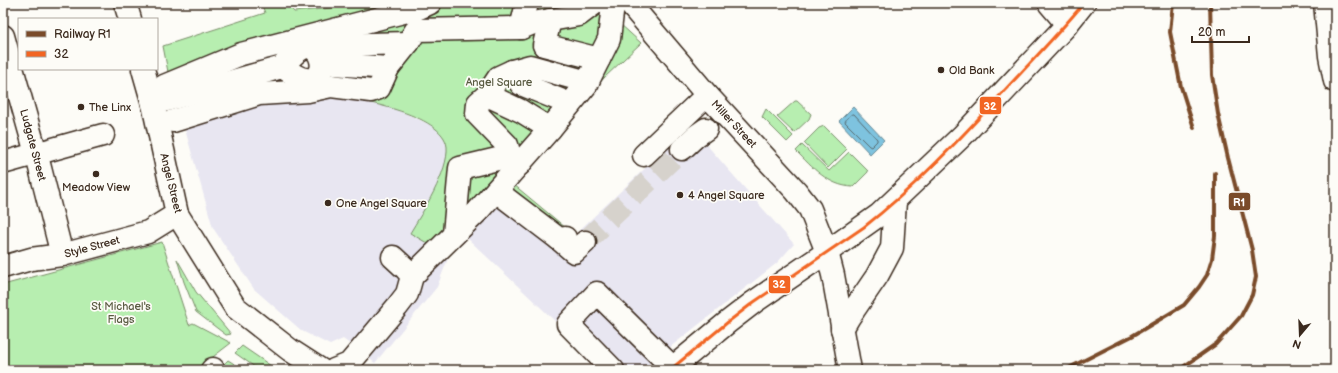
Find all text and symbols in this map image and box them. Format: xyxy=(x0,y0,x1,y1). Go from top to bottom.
legend xyxy=(18,18,158,70)
scale bar xyxy=(1192,18,1249,44)
text: 20 m xyxy=(1198,25,1225,40)
text: Railway R1 xyxy=(54,27,111,42)
text: 32 xyxy=(54,47,68,62)
place label: Old Bank xyxy=(949,64,995,77)
marker: Old Bank xyxy=(936,65,946,75)
park label: Angel Square xyxy=(466,76,533,89)
line badge: 32 xyxy=(979,96,1002,115)
street label: Miller Street xyxy=(709,97,760,151)
text: 32 xyxy=(983,100,997,113)
place label: The Linx xyxy=(89,101,131,114)
marker: The Linx xyxy=(76,102,86,112)
street label: Ludgate Street xyxy=(17,108,49,183)
street label: Angel Street xyxy=(157,152,185,215)
marker: Meadow View xyxy=(91,169,101,179)
place label: Meadow View xyxy=(62,181,131,194)
place label: 4 Angel Square xyxy=(688,189,765,202)
marker: 4 Angel Square xyxy=(675,190,685,200)
line badge: R1 xyxy=(1228,192,1251,211)
text: R1 xyxy=(1233,196,1245,209)
place label: One Angel Square xyxy=(336,197,427,210)
marker: One Angel Square xyxy=(323,198,333,208)
street label: Style Street xyxy=(63,233,122,261)
line badge: 32 xyxy=(768,275,791,294)
text: 32 xyxy=(772,278,786,291)
park label: St Michael's Flags xyxy=(91,300,151,326)
north arrow xyxy=(1280,315,1320,355)
text: N xyxy=(1291,336,1303,351)

